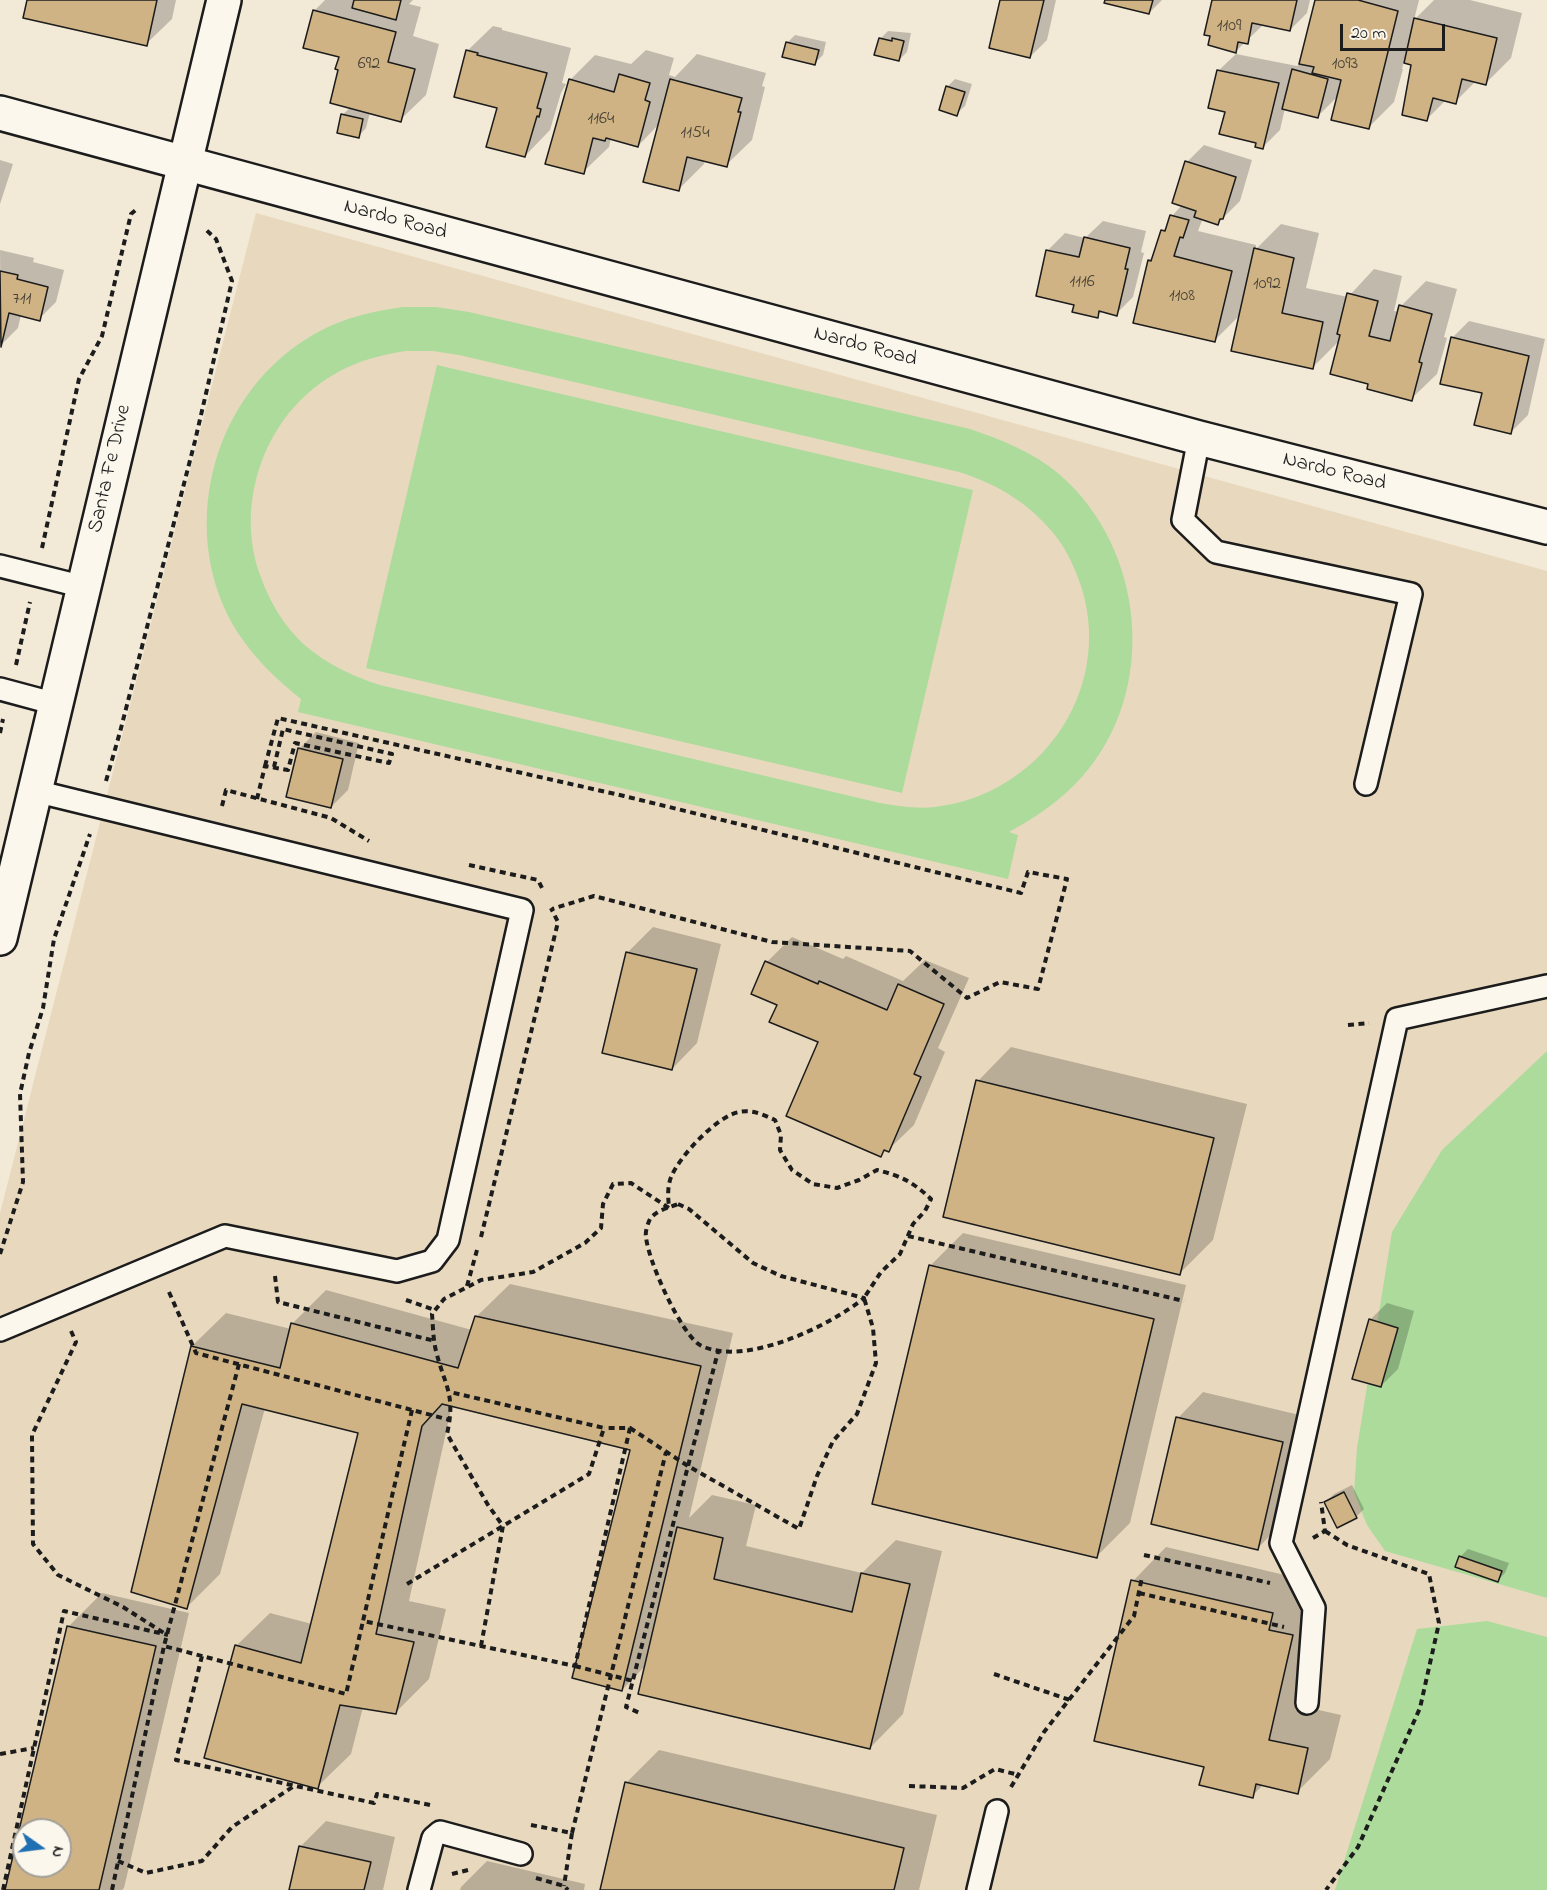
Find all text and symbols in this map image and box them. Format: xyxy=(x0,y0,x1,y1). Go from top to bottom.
scale bar xyxy=(1343,12,1448,50)
house number: 1109 xyxy=(1217,16,1241,38)
text: 20 m xyxy=(1351,21,1386,47)
house number: 692 xyxy=(358,54,380,76)
house number: 1093 xyxy=(1332,54,1358,76)
house number: 1164 xyxy=(588,109,614,131)
house number: 1154 xyxy=(680,123,710,145)
street label: Nardo Road xyxy=(341,195,449,247)
house number: 1116 xyxy=(1069,272,1095,294)
house number: 1092 xyxy=(1253,274,1281,296)
house number: 1108 xyxy=(1169,286,1195,308)
house number: 711 xyxy=(13,289,31,311)
street label: Nardo Road xyxy=(811,322,919,374)
street label: Santa Fe Drive xyxy=(84,402,138,536)
street label: Nardo Road xyxy=(1280,448,1388,498)
north arrow xyxy=(12,1818,72,1878)
text: N xyxy=(45,1844,70,1860)

